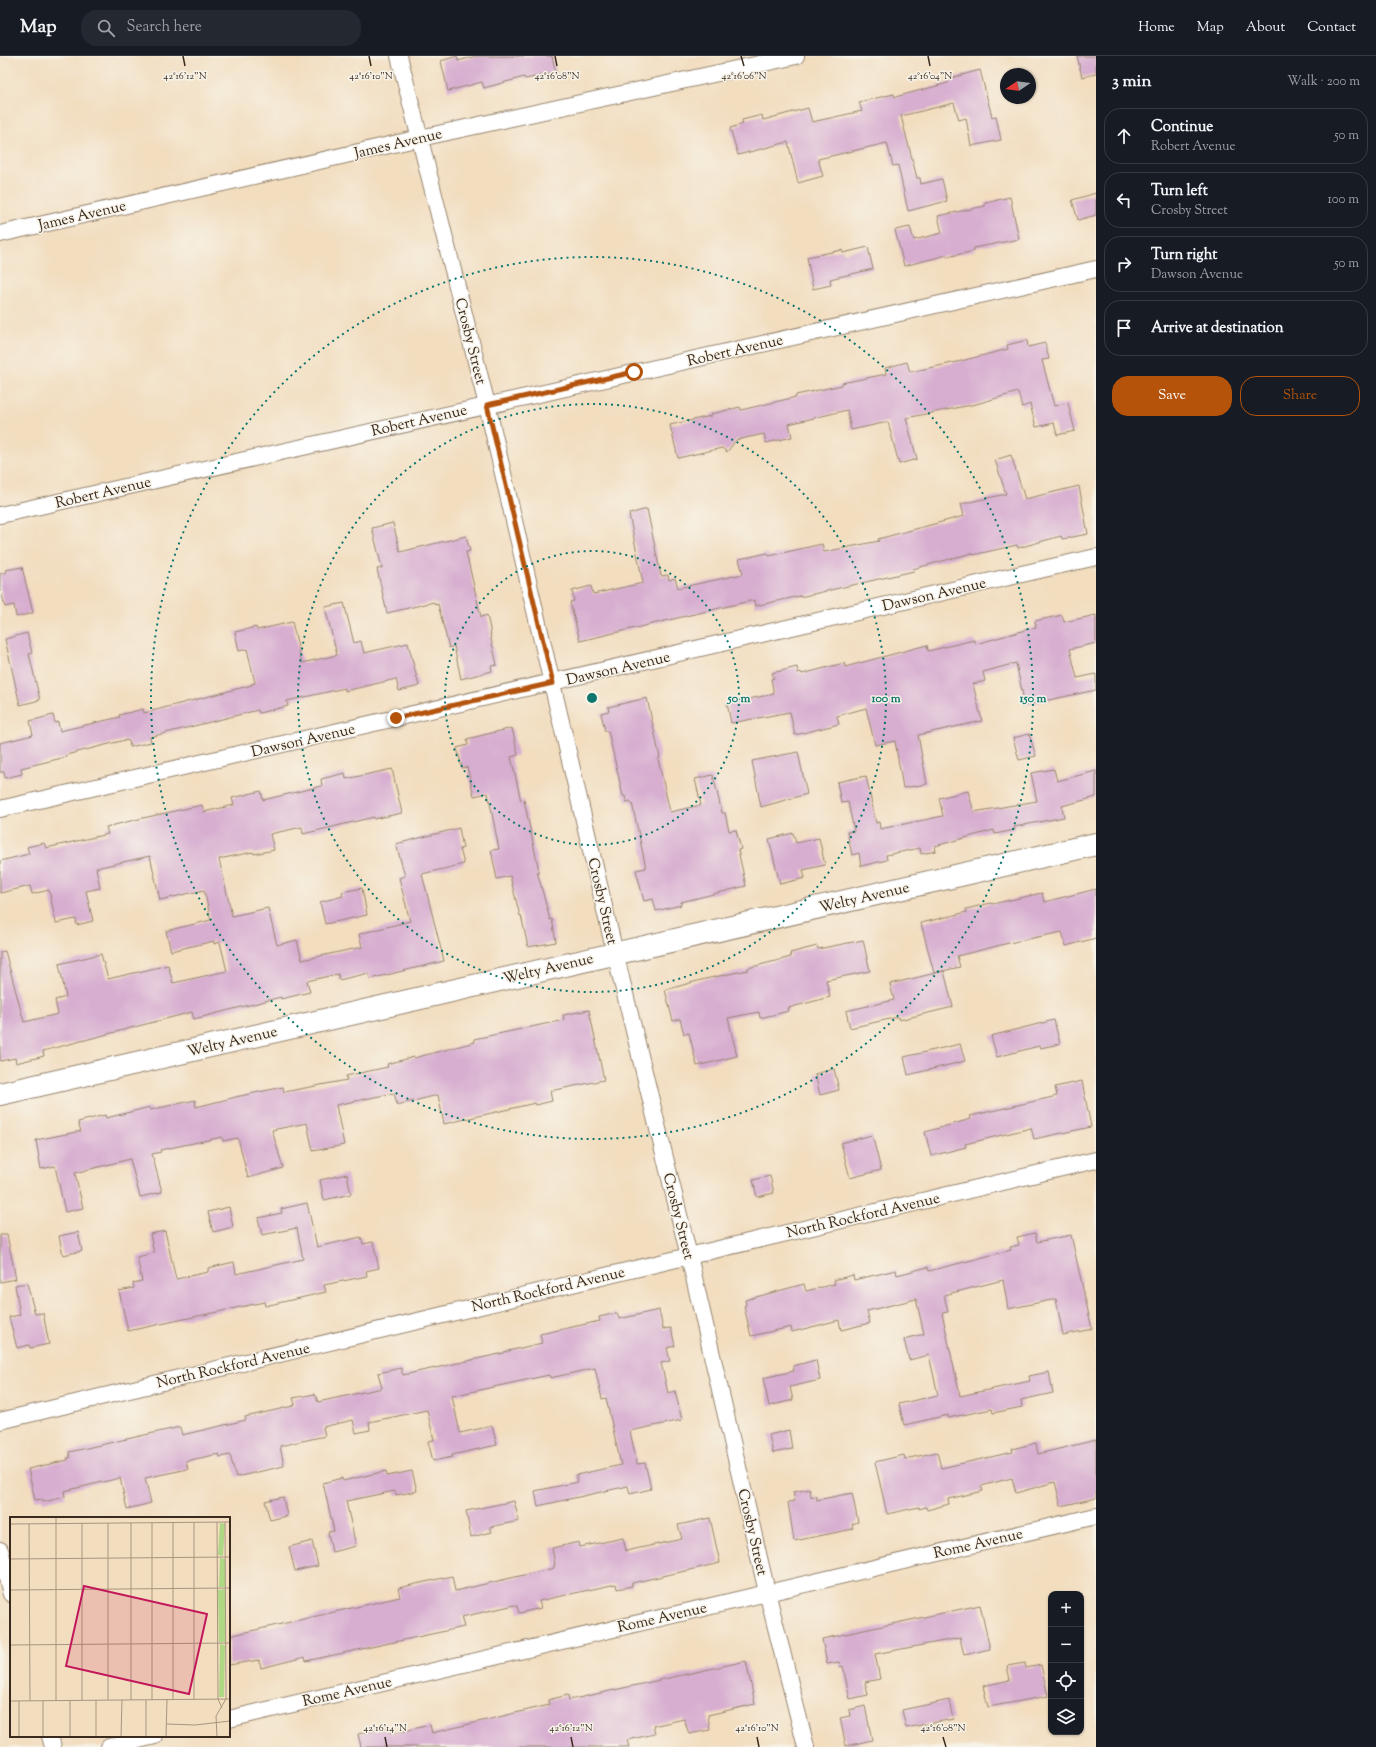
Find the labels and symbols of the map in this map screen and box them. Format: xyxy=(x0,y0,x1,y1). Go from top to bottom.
north arrow xyxy=(1000,68,1036,104)
text: 42°16'12"N xyxy=(163,69,207,84)
text: 42°16'10"N xyxy=(349,69,393,84)
text: 42°16'08"N xyxy=(534,69,580,84)
text: 42°16'06"N xyxy=(721,69,767,84)
text: 42°16'04"N xyxy=(908,69,952,84)
street label: James Avenue xyxy=(351,124,444,165)
street label: James Avenue xyxy=(35,196,128,237)
street label: Crosby Street xyxy=(449,296,490,387)
street label: Robert Avenue xyxy=(685,330,785,373)
route start xyxy=(625,363,643,381)
street label: Robert Avenue xyxy=(369,400,469,443)
street label: Robert Avenue xyxy=(53,472,153,515)
street label: Dawson Avenue xyxy=(880,573,988,618)
street label: Dawson Avenue xyxy=(564,647,672,692)
text: 50 m xyxy=(727,690,751,708)
text: 100 m xyxy=(870,690,901,708)
text: 150 m xyxy=(1018,690,1047,708)
centre of rings xyxy=(585,691,599,705)
route end xyxy=(387,709,405,727)
street label: Dawson Avenue xyxy=(249,719,357,764)
street label: Crosby Street xyxy=(581,856,622,947)
street label: Welty Avenue xyxy=(817,878,912,919)
street label: Welty Avenue xyxy=(501,949,596,990)
street label: Welty Avenue xyxy=(185,1022,280,1063)
street label: Crosby Street xyxy=(657,1171,698,1262)
street label: North Rockford Avenue xyxy=(785,1189,942,1244)
street label: North Rockford Avenue xyxy=(470,1263,627,1318)
street label: North Rockford Avenue xyxy=(155,1339,312,1394)
street label: Crosby Street xyxy=(731,1487,772,1578)
inset map xyxy=(10,1517,230,1737)
street label: Rome Avenue xyxy=(932,1524,1025,1565)
street label: Rome Avenue xyxy=(616,1598,709,1639)
street label: Rome Avenue xyxy=(301,1672,394,1713)
text: 42°16'14"N xyxy=(363,1721,407,1736)
text: 42°16'12"N xyxy=(549,1721,593,1736)
text: 42°16'10"N xyxy=(735,1721,779,1736)
text: 42°16'08"N xyxy=(920,1721,966,1736)

